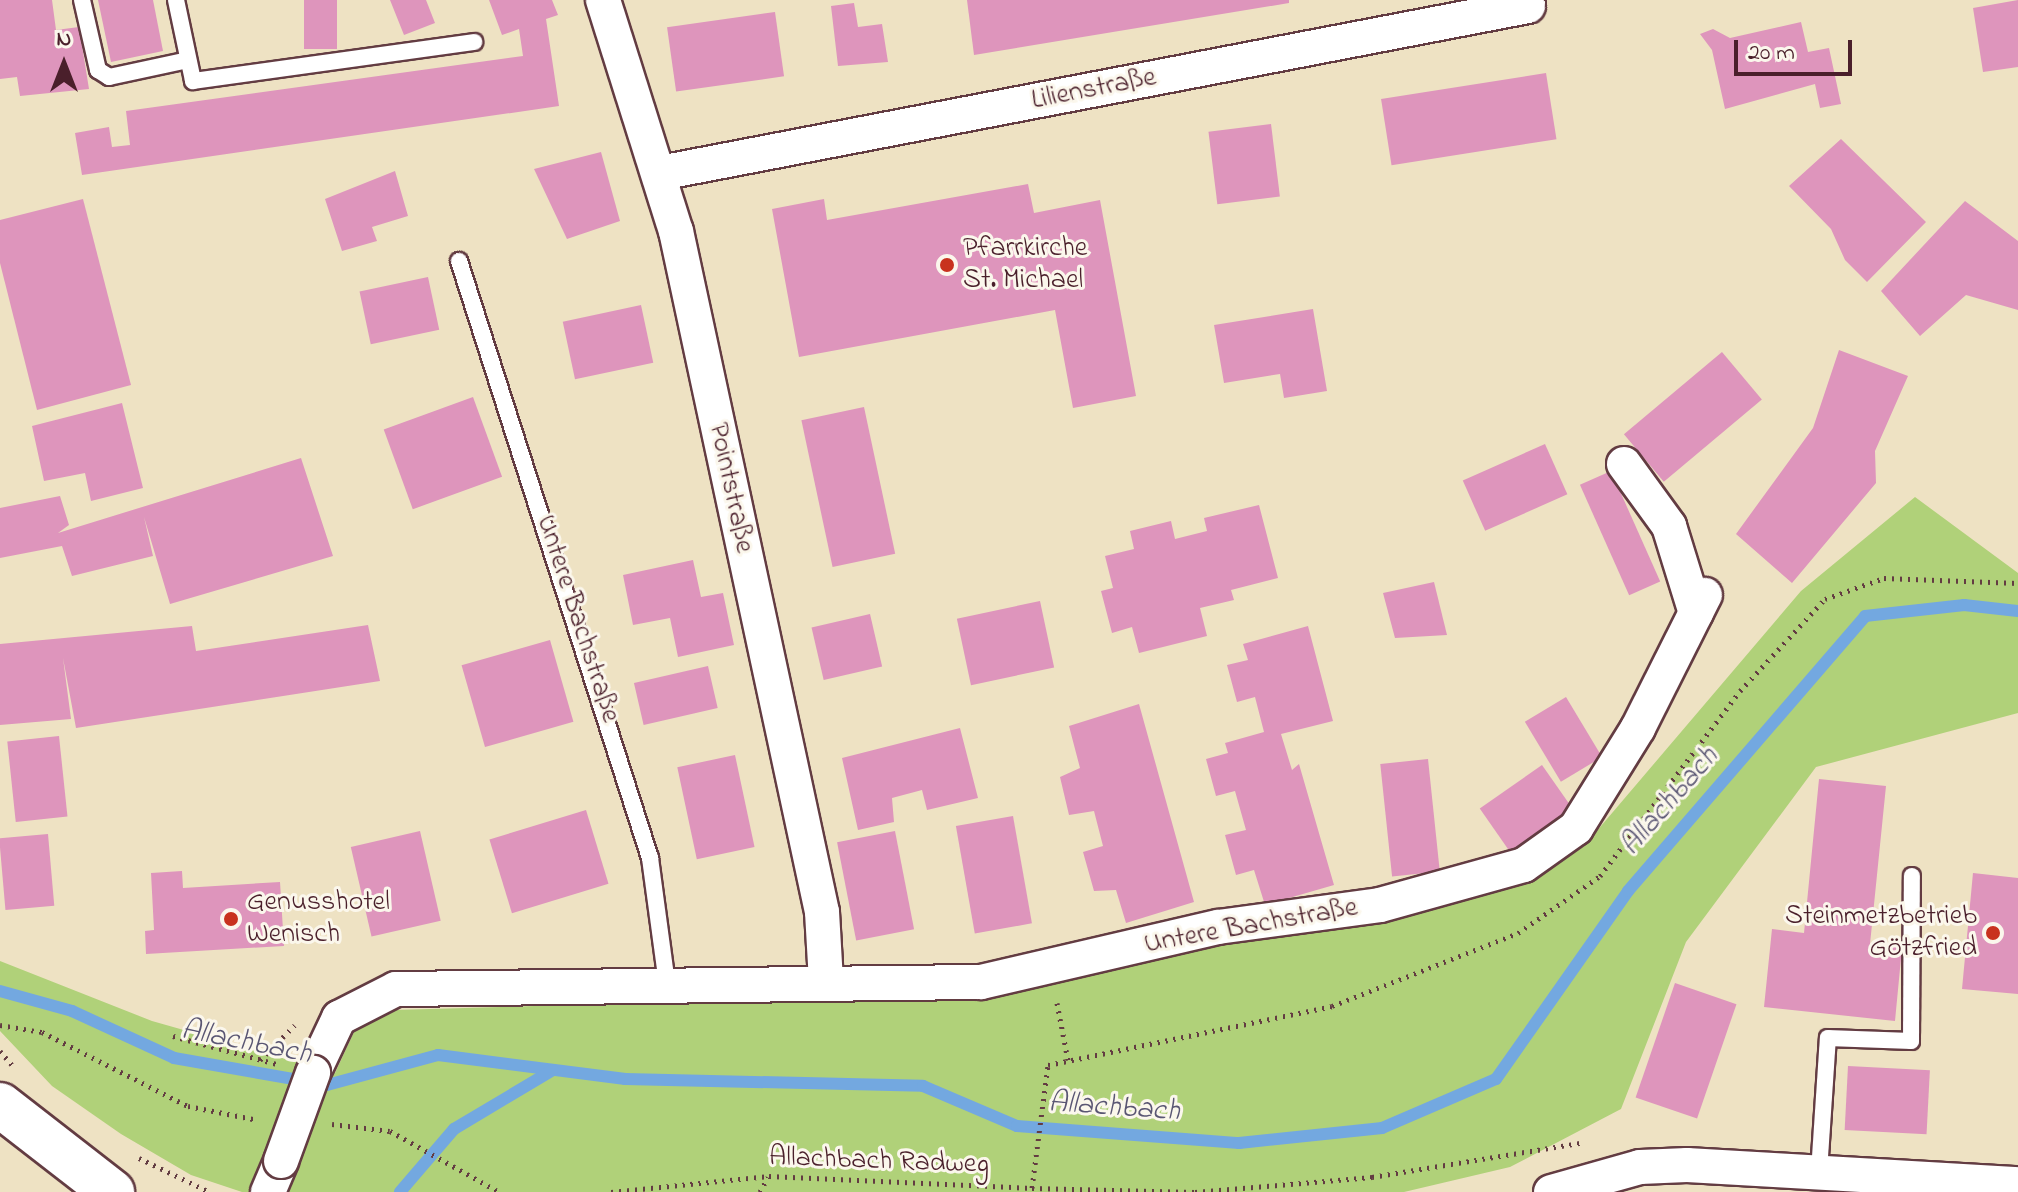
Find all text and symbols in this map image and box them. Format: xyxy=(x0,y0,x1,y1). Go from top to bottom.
north arrow xyxy=(24,24,104,104)
text: N xyxy=(57,24,71,56)
scale bar xyxy=(1738,24,1856,74)
text: 20 m xyxy=(1748,36,1795,71)
street label: Lilienstraße xyxy=(1029,61,1159,119)
place label: Pfarrkirche St. Michael xyxy=(963,232,1087,298)
marker: Pfarrkirche St. Michael xyxy=(938,256,956,274)
street label: Pointstraße xyxy=(700,420,760,556)
street label: Untere Bachstraße xyxy=(528,511,626,727)
water label: Allachbach xyxy=(1613,740,1727,864)
place label: Genusshotel Wenisch xyxy=(247,886,390,952)
street label: Untere Bachstraße xyxy=(1142,892,1360,962)
place label: Steinmetzbetrieb Götzfried xyxy=(1785,900,1977,966)
marker: Genusshotel Wenisch xyxy=(222,910,240,928)
marker: Steinmetzbetrieb Götzfried xyxy=(1984,924,2002,942)
water label: Allachbach xyxy=(178,1013,314,1073)
water label: Allachbach xyxy=(1047,1085,1181,1131)
street label: Allachbach Radweg xyxy=(768,1141,990,1183)

